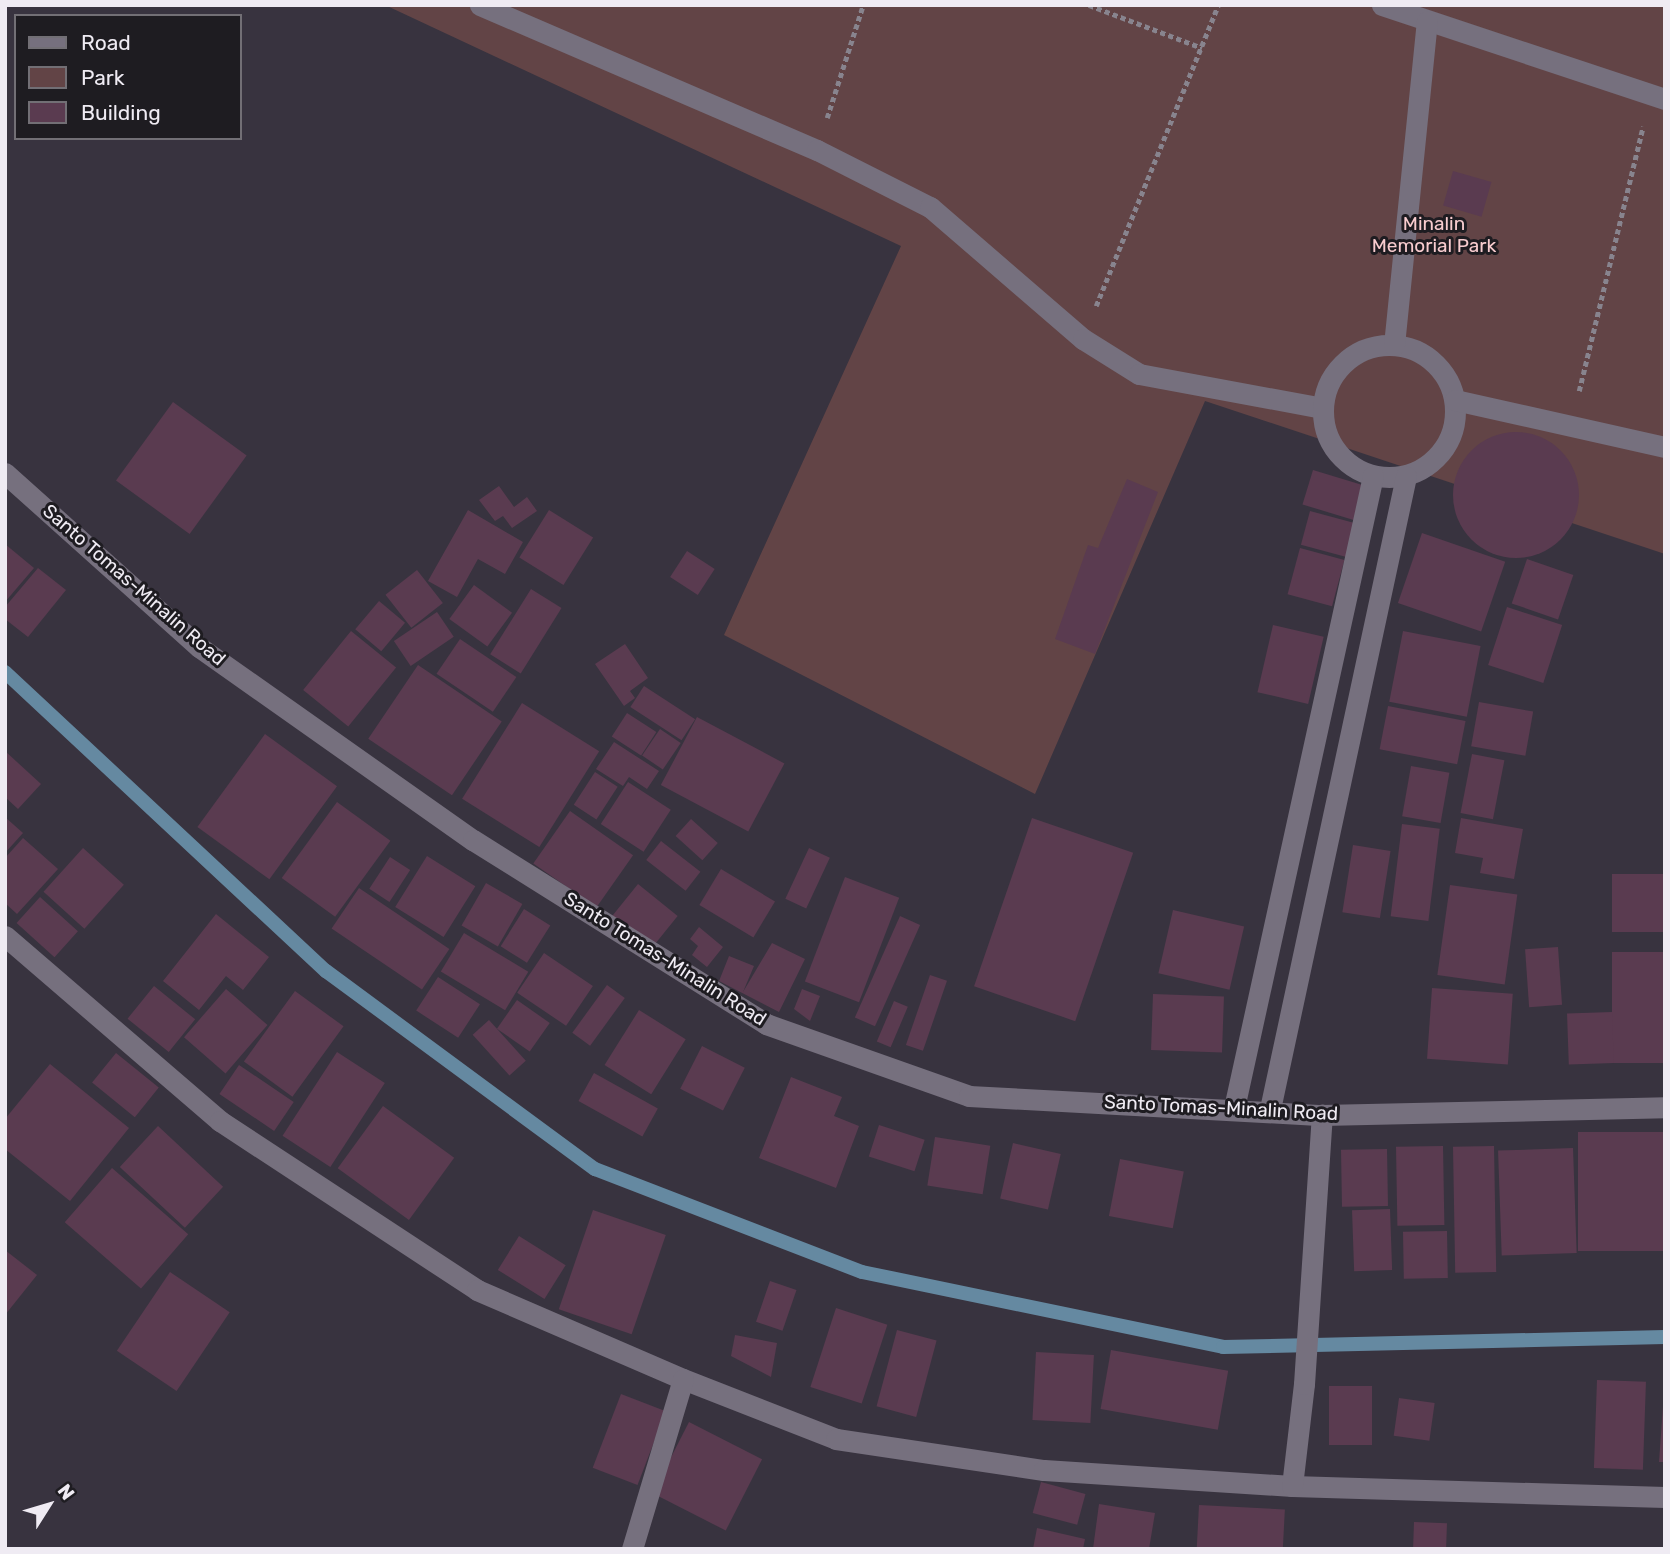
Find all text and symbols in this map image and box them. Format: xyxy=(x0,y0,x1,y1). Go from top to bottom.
legend xyxy=(14,14,242,140)
text: Road xyxy=(81,30,131,55)
text: Park xyxy=(81,65,125,90)
text: Building xyxy=(81,100,161,125)
park label: Minalin Memorial Park xyxy=(1372,213,1496,257)
street label: Santo Tomas-Minalin Road xyxy=(38,499,230,671)
street label: Santo Tomas-Minalin Road xyxy=(559,887,771,1031)
street label: Santo Tomas-Minalin Road xyxy=(1103,1090,1339,1126)
north arrow xyxy=(14,1470,84,1540)
text: N xyxy=(53,1480,79,1504)

